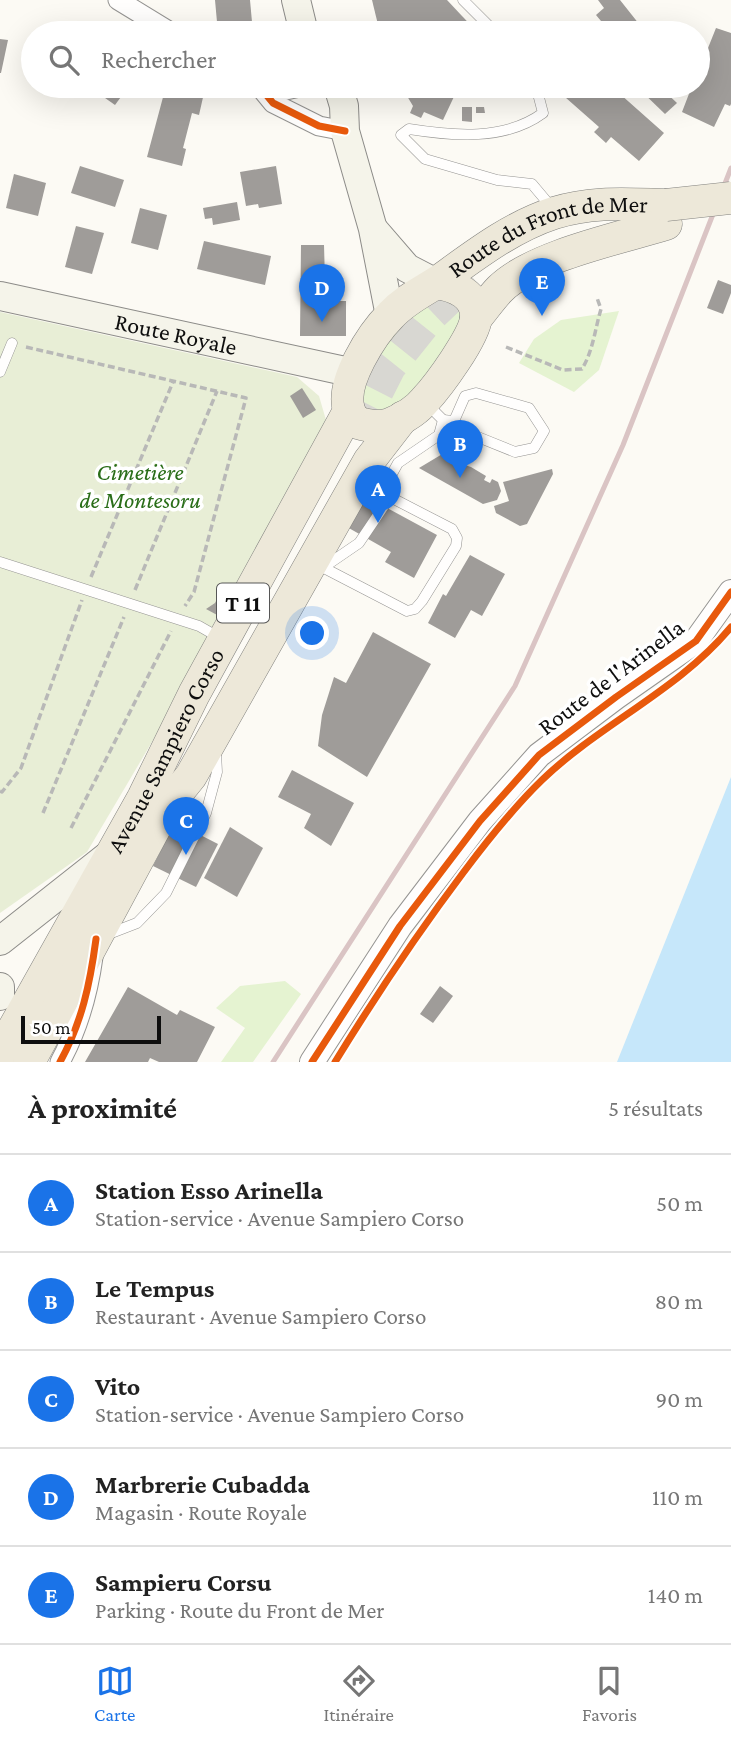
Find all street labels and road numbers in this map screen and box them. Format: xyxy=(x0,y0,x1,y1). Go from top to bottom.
street label: Route du Front de Mer xyxy=(443,190,649,283)
street label: Route Royale xyxy=(112,307,240,360)
road number: T 11 xyxy=(217,583,269,622)
street label: Route de l'Arinella xyxy=(533,613,689,740)
street label: Avenue Sampiero Corso xyxy=(99,644,231,858)

